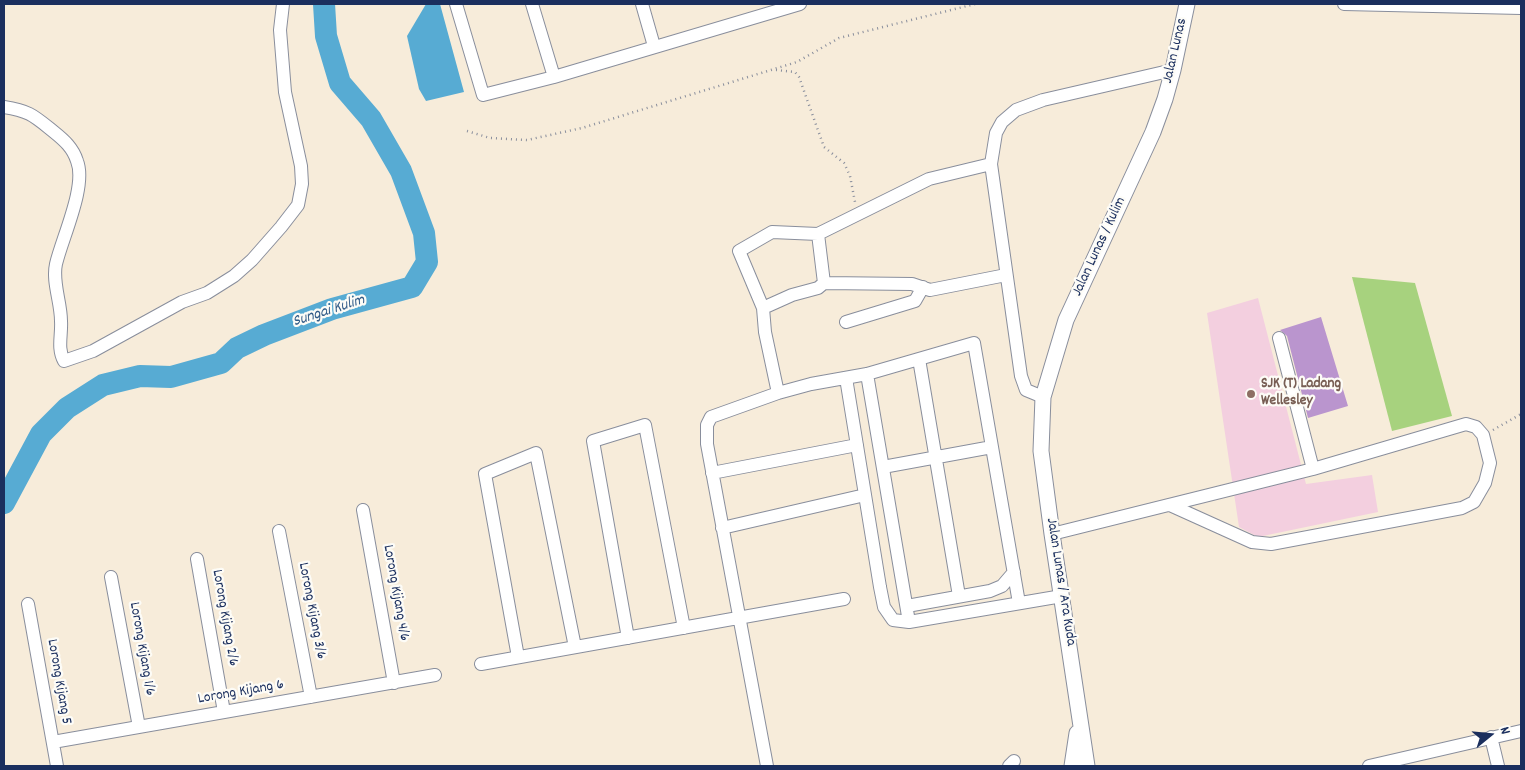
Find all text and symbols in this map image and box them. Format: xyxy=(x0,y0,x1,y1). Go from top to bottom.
street label: Jalan Lunas xyxy=(1160,17,1192,85)
street label: Jalan Lunas / Kulim xyxy=(1069,194,1131,300)
water label: Sungai Kulim xyxy=(291,291,367,333)
place label: SJK (T) Ladang Wellesley xyxy=(1261,376,1341,411)
marker: SJK (T) Ladang Wellesley xyxy=(1245,388,1257,400)
street label: Jalan Lunas / Ara Kuda xyxy=(1041,517,1079,647)
street label: Lorong Kijang 4/6 xyxy=(378,543,412,643)
street label: Lorong Kijang 3/6 xyxy=(293,561,329,661)
street label: Lorong Kijang 2/6 xyxy=(207,568,241,668)
street label: Lorong Kijang 1/6 xyxy=(124,601,158,697)
street label: Lorong Kijang 5 xyxy=(42,638,74,726)
street label: Lorong Kijang 6 xyxy=(197,677,285,709)
north arrow xyxy=(1465,710,1515,760)
text: N xyxy=(1494,724,1515,737)

